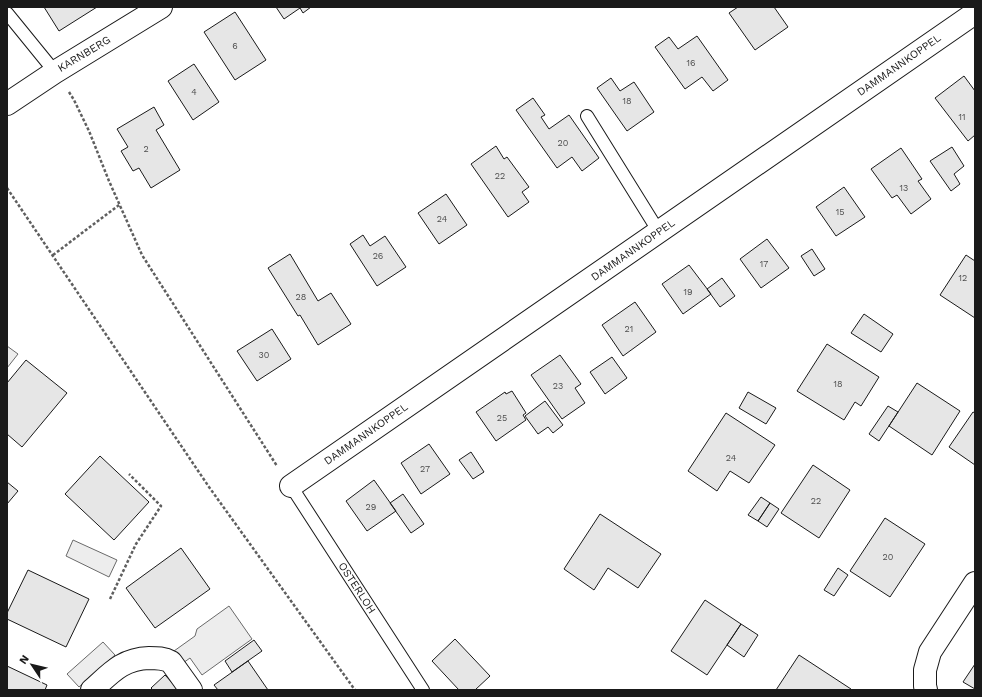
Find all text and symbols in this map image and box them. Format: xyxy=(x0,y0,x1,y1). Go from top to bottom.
street label: DAMMANNKOPPEL xyxy=(855,31,944,99)
street label: KARNBERG xyxy=(55,33,113,75)
house number: 6 xyxy=(232,41,238,51)
house number: 16 xyxy=(687,58,695,68)
house number: 4 xyxy=(191,87,197,97)
house number: 18 xyxy=(622,96,632,106)
house number: 11 xyxy=(958,112,966,122)
house number: 20 xyxy=(558,138,569,148)
house number: 2 xyxy=(143,144,149,154)
house number: 22 xyxy=(495,171,505,181)
house number: 13 xyxy=(900,183,908,193)
house number: 15 xyxy=(836,207,844,217)
house number: 24 xyxy=(437,214,448,224)
street label: DAMMANNKOPPEL xyxy=(589,216,678,284)
house number: 26 xyxy=(373,251,383,261)
house number: 17 xyxy=(760,259,768,269)
house number: 12 xyxy=(959,273,967,283)
house number: 19 xyxy=(683,287,693,297)
house number: 28 xyxy=(296,292,306,302)
house number: 21 xyxy=(625,324,633,334)
house number: 30 xyxy=(259,350,270,360)
house number: 18 xyxy=(833,379,843,389)
house number: 23 xyxy=(553,381,563,391)
street label: DAMMANNKOPPEL xyxy=(322,400,411,468)
house number: 25 xyxy=(497,413,507,423)
house number: 24 xyxy=(726,453,737,463)
house number: 27 xyxy=(420,464,430,474)
house number: 22 xyxy=(811,496,821,506)
house number: 29 xyxy=(366,502,376,512)
house number: 20 xyxy=(883,552,894,562)
street label: OSTERLOH xyxy=(336,560,378,616)
north arrow xyxy=(12,645,52,685)
text: N xyxy=(17,652,32,667)

